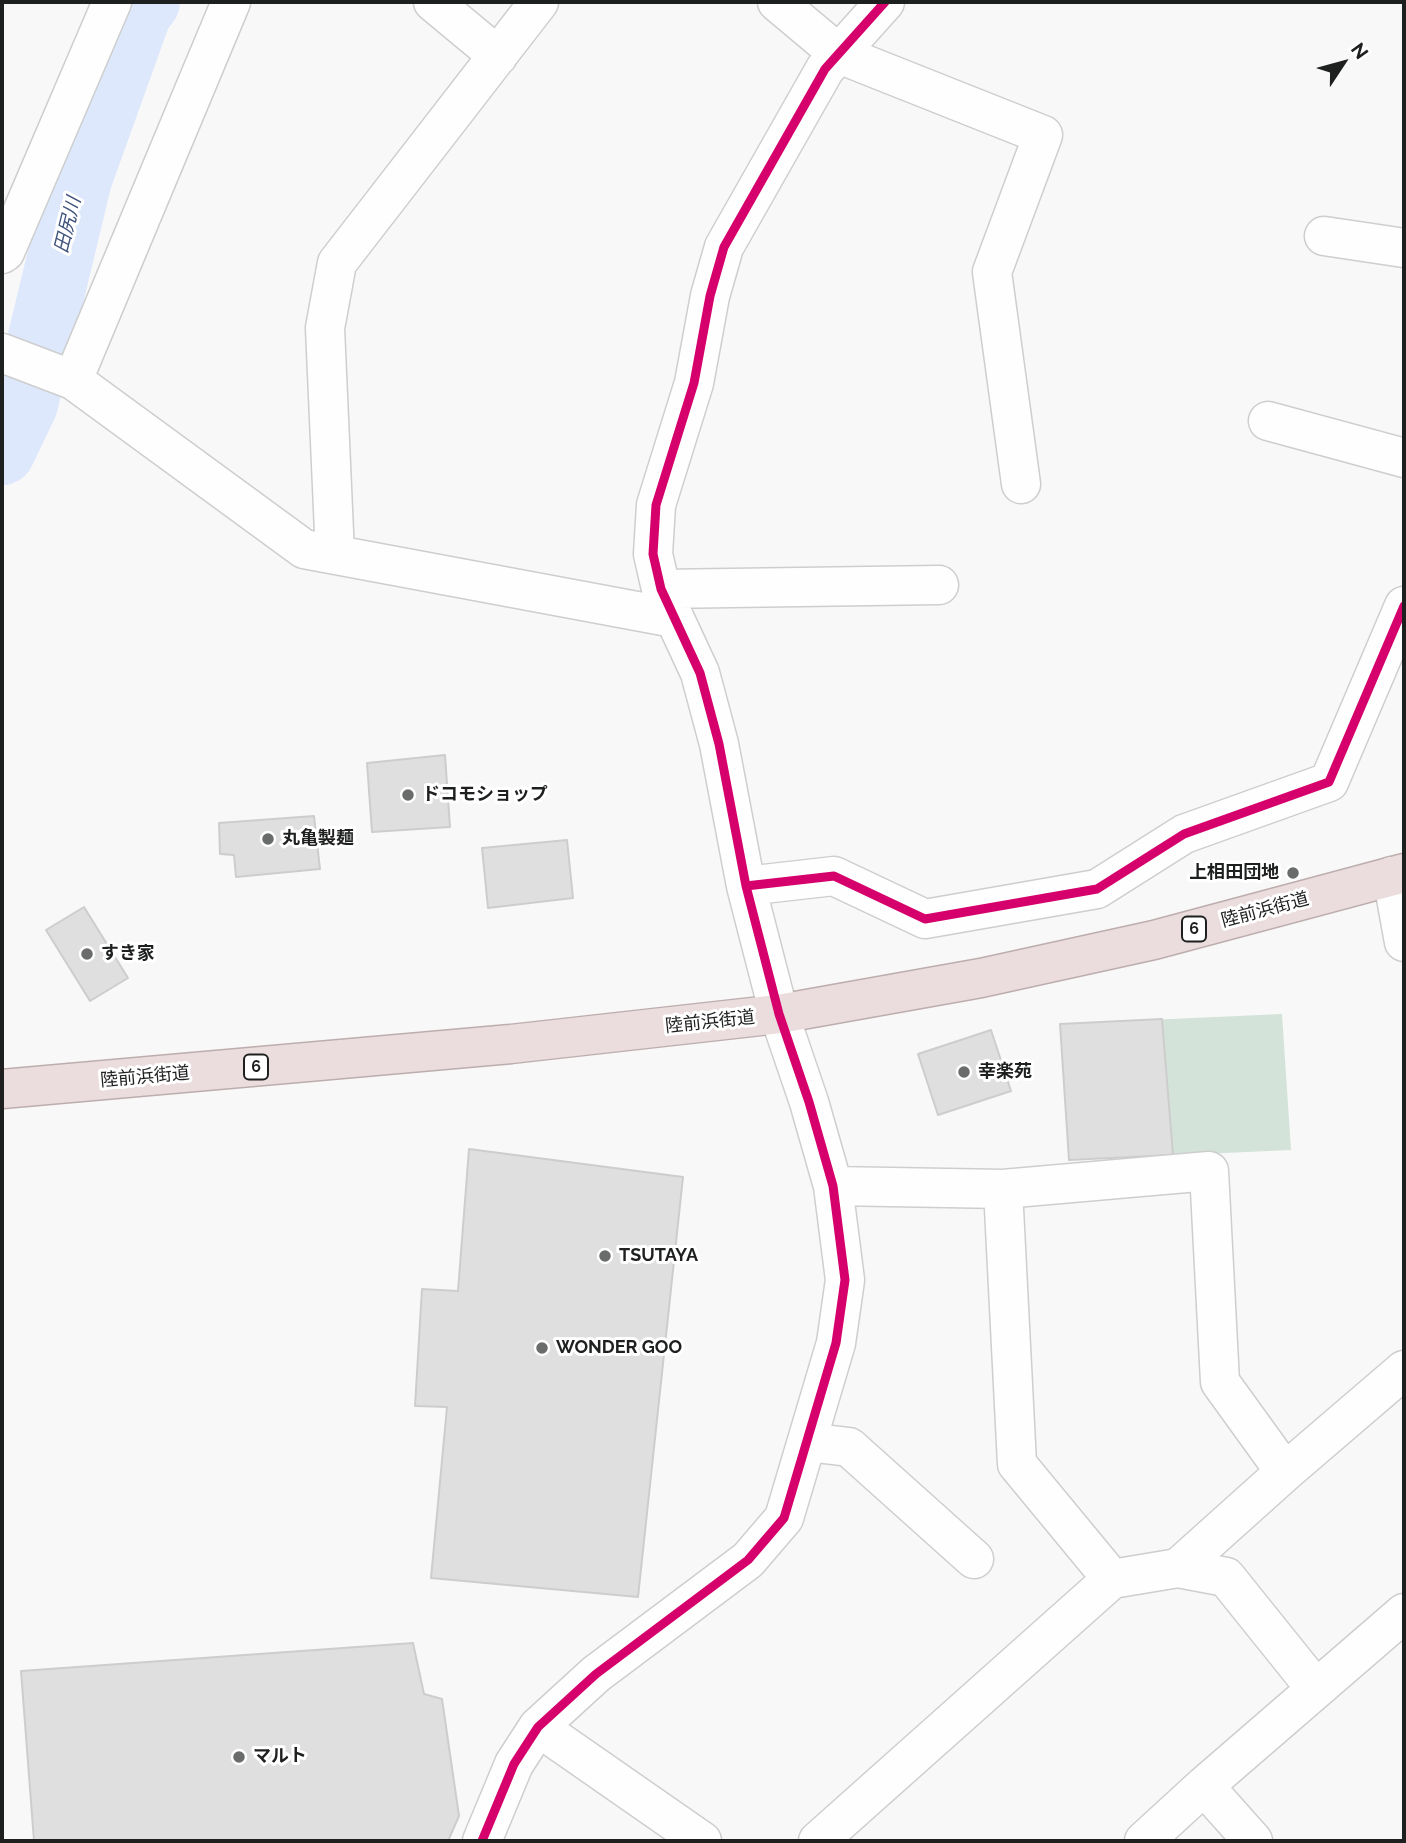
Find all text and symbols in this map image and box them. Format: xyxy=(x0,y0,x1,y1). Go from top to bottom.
north arrow xyxy=(1308,28,1378,98)
text: N xyxy=(1347,38,1373,63)
water label: 田尻川 xyxy=(50,195,86,255)
place label: ドコモショップ xyxy=(422,784,548,806)
marker: ドコモショップ xyxy=(400,787,416,803)
place label: 丸亀製麺 xyxy=(282,828,354,850)
marker: 丸亀製麺 xyxy=(260,831,276,847)
place label: 上相田団地 xyxy=(1189,862,1279,884)
marker: 上相田団地 xyxy=(1285,865,1301,881)
street label: 陸前浜街道 xyxy=(1219,888,1311,932)
road number: 6 xyxy=(1182,917,1206,942)
place label: すき家 xyxy=(101,943,155,965)
marker: すき家 xyxy=(79,946,95,962)
street label: 陸前浜街道 xyxy=(664,1007,756,1037)
road number: 6 xyxy=(244,1054,268,1079)
place label: 幸楽苑 xyxy=(978,1061,1032,1083)
street label: 陸前浜街道 xyxy=(99,1062,191,1092)
marker: 幸楽苑 xyxy=(956,1064,972,1080)
place label: TSUTAYA xyxy=(619,1245,698,1267)
marker: TSUTAYA xyxy=(597,1248,613,1264)
place label: WONDER GOO xyxy=(556,1337,682,1359)
marker: WONDER GOO xyxy=(534,1340,550,1356)
place label: マルト xyxy=(253,1746,307,1768)
marker: マルト xyxy=(231,1749,247,1765)

